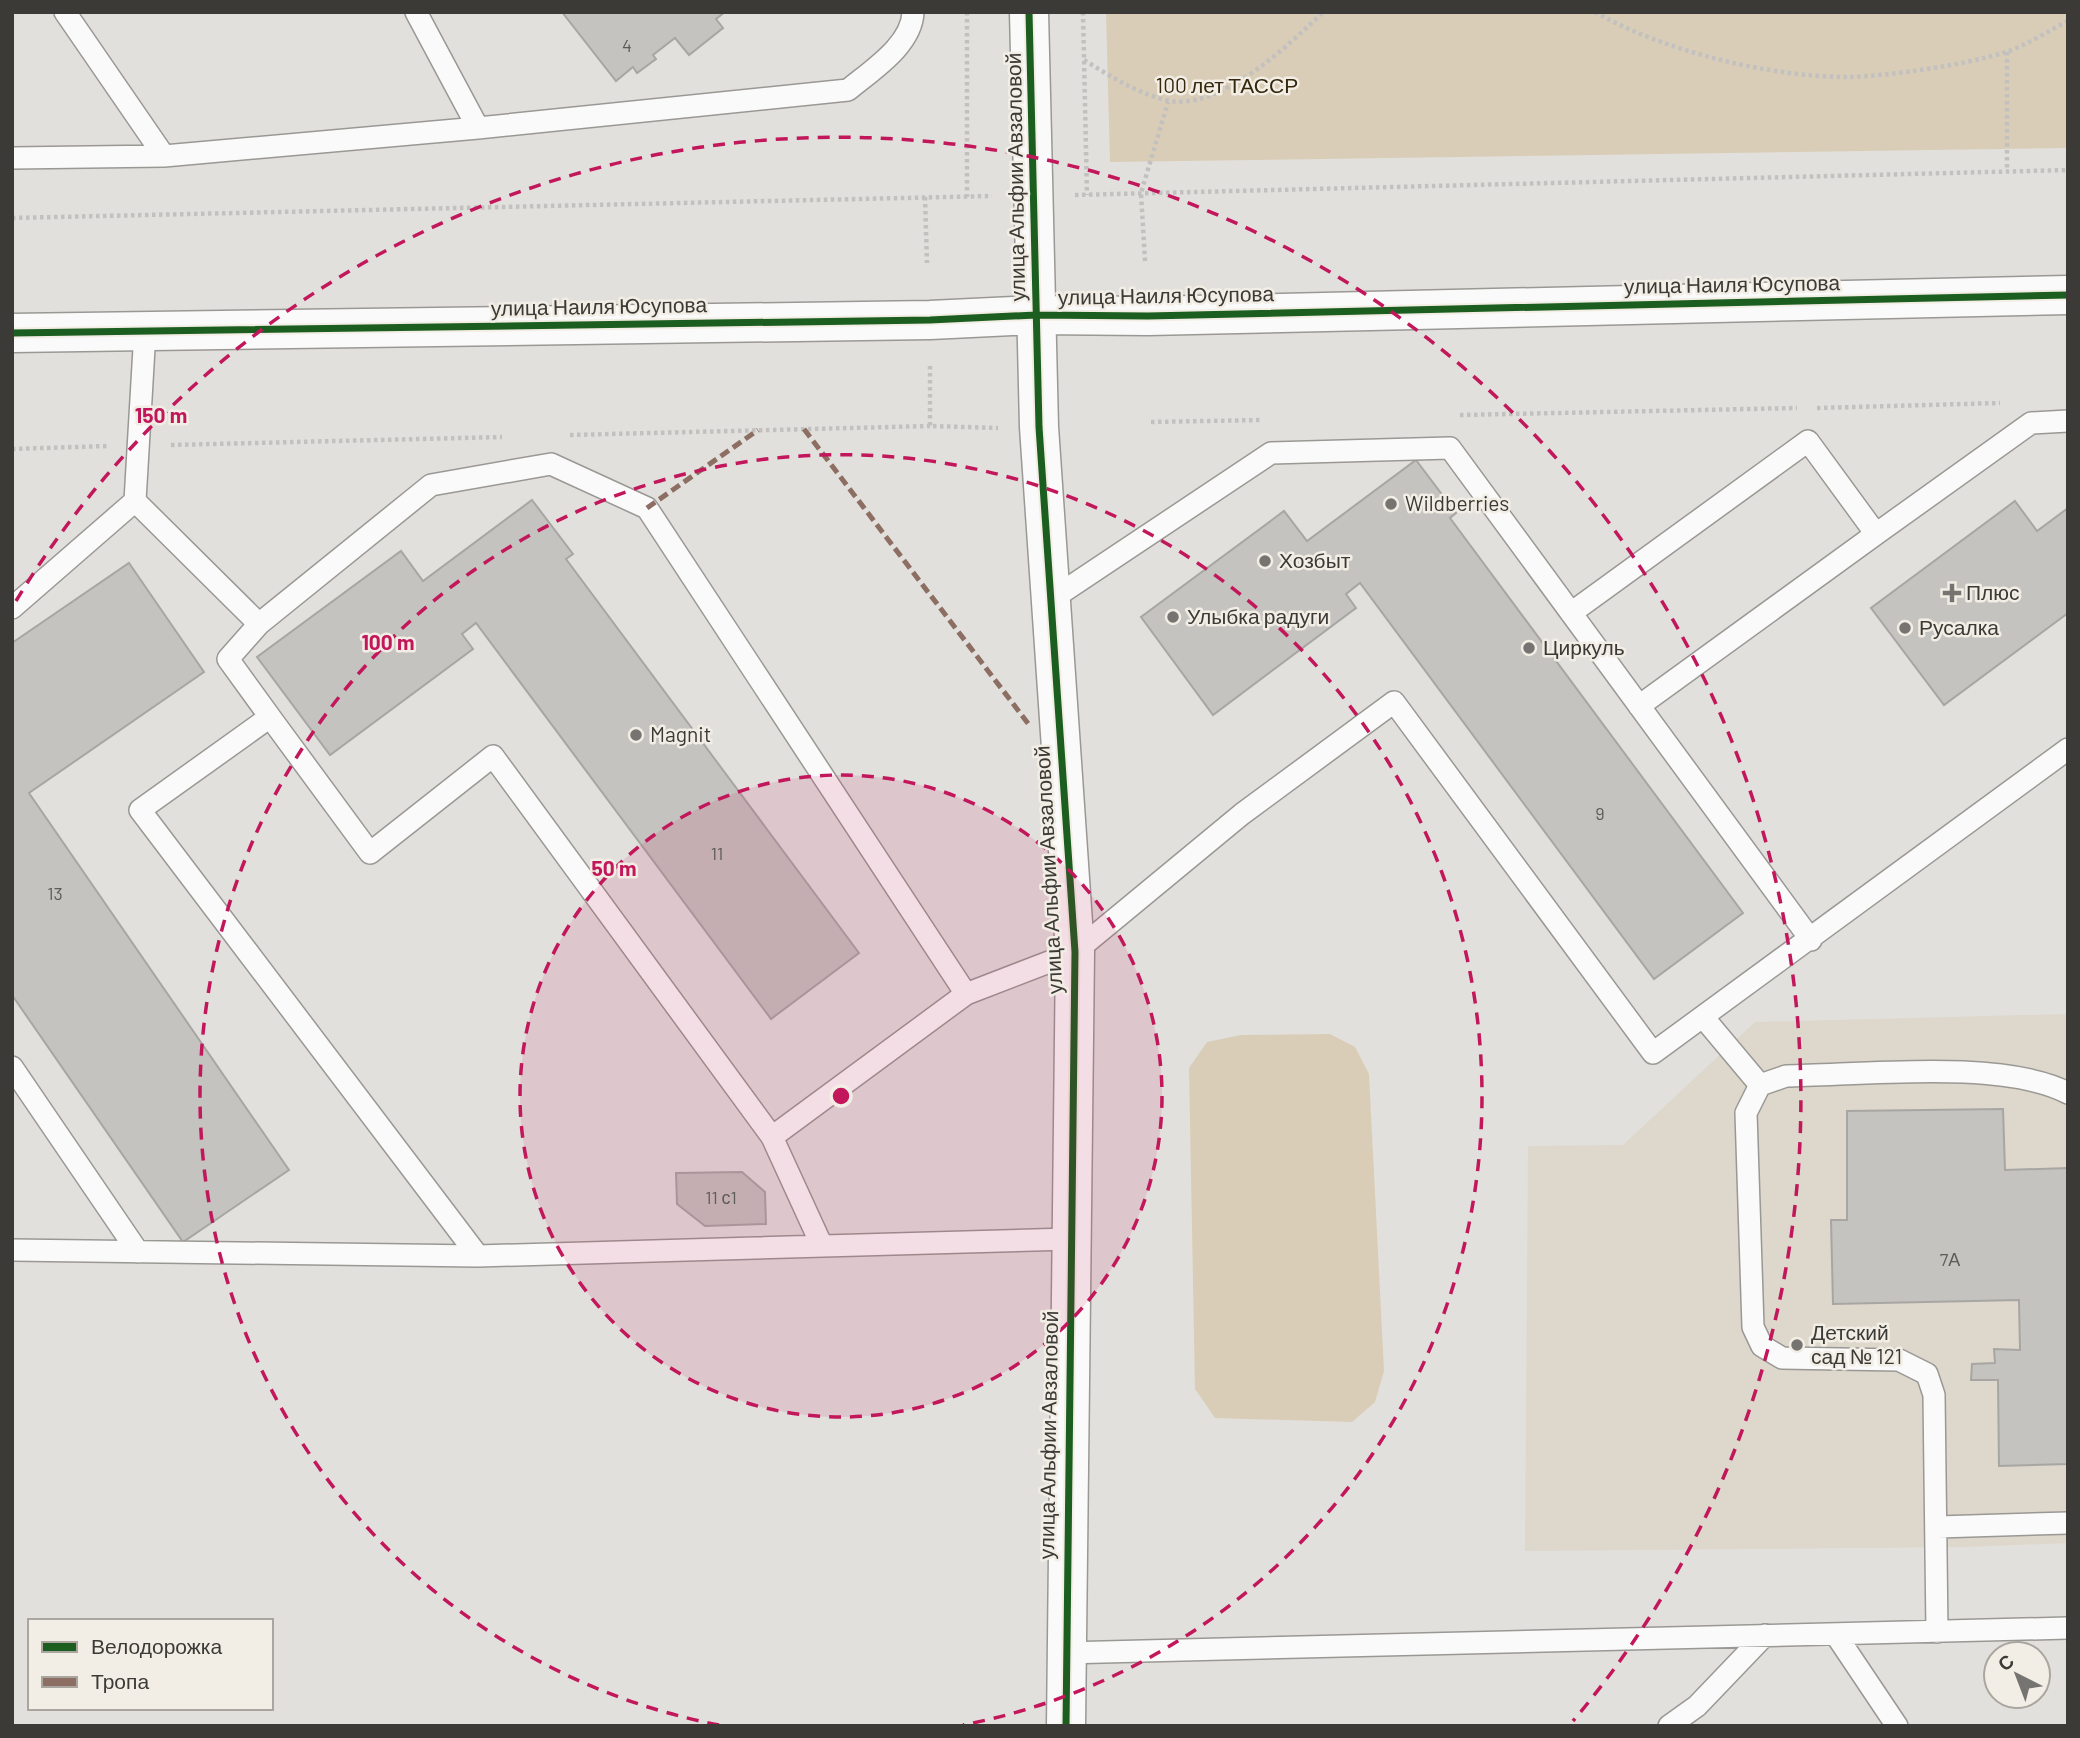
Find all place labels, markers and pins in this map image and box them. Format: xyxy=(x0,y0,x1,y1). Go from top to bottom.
place label: Wildberries xyxy=(1405,490,1509,515)
marker: Wildberries xyxy=(1383,496,1399,512)
place label: Хозбыт xyxy=(1279,547,1351,572)
marker: Хозбыт xyxy=(1257,553,1273,569)
place label: Плюс xyxy=(1966,579,2020,604)
marker: Плюс xyxy=(1944,585,1960,601)
place label: Улыбка радуги xyxy=(1187,603,1329,628)
marker: Улыбка радуги xyxy=(1165,609,1181,625)
place label: Русалка xyxy=(1919,614,1999,639)
marker: Русалка xyxy=(1897,620,1913,636)
place label: Циркуль xyxy=(1543,634,1625,659)
marker: Циркуль xyxy=(1521,640,1537,656)
place label: Magnit xyxy=(650,721,711,746)
marker: Magnit xyxy=(628,727,644,743)
centre of rings xyxy=(829,1084,853,1108)
place label: Детский сад № 121 xyxy=(1811,1319,1902,1368)
marker: Детский сад № 121 xyxy=(1789,1337,1805,1353)

